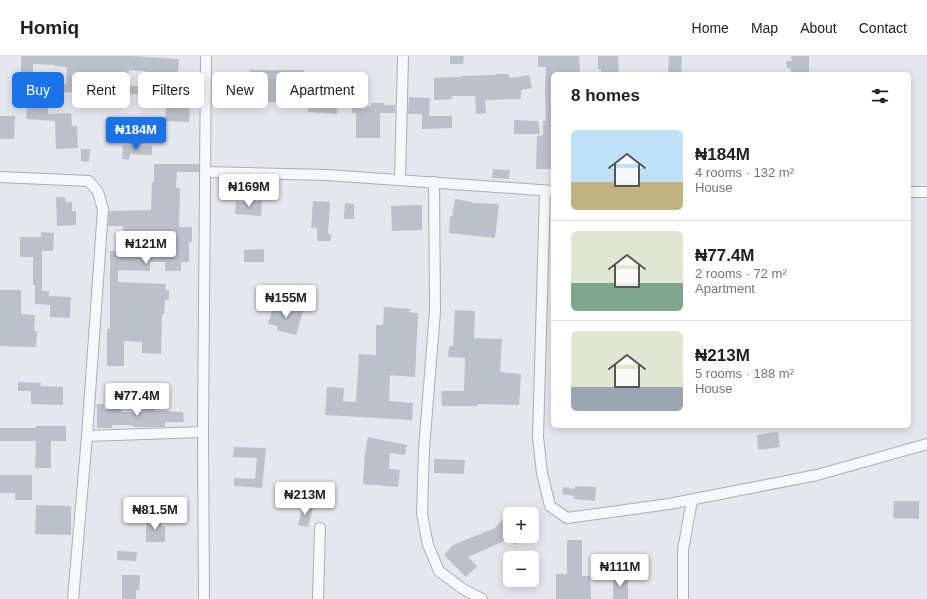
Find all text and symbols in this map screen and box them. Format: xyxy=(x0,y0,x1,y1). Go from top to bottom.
text: Homiq xyxy=(20,17,79,38)
text: Home xyxy=(692,20,729,36)
text: Map xyxy=(751,20,778,36)
text: About xyxy=(800,20,837,36)
text: Contact xyxy=(859,20,907,36)
chip: Buy xyxy=(12,72,64,108)
chip: Rent xyxy=(72,72,130,108)
chip: Filters xyxy=(138,72,204,108)
chip: New xyxy=(212,72,268,108)
chip: Apartment xyxy=(276,72,368,108)
icon: filters xyxy=(869,85,891,107)
text: 8 homes xyxy=(571,86,640,105)
pin: ₦184M xyxy=(108,117,164,151)
text: ₦184M xyxy=(115,122,157,137)
text: ₦184M xyxy=(695,145,750,164)
icon: home xyxy=(603,146,651,194)
text: 4 rooms · 132 m² xyxy=(695,165,794,180)
pin: ₦169M xyxy=(221,174,277,208)
text: ₦169M xyxy=(228,179,270,194)
text: House xyxy=(695,180,733,195)
pin: ₦121M xyxy=(118,231,174,265)
text: ₦121M xyxy=(125,236,167,251)
text: ₦77.4M xyxy=(695,246,755,265)
icon: home xyxy=(603,247,651,295)
text: 2 rooms · 72 m² xyxy=(695,266,787,281)
text: Apartment xyxy=(695,281,755,296)
pin: ₦155M xyxy=(258,285,314,319)
text: ₦155M xyxy=(265,290,307,305)
text: ₦213M xyxy=(695,346,750,365)
icon: home xyxy=(603,347,651,395)
text: 5 rooms · 188 m² xyxy=(695,366,794,381)
text: House xyxy=(695,381,733,396)
pin: ₦77.4M xyxy=(104,383,170,417)
text: ₦77.4M xyxy=(114,388,160,403)
pin: ₦213M xyxy=(277,482,333,516)
text: ₦213M xyxy=(284,487,326,502)
pin: ₦81.5M xyxy=(122,497,188,531)
text: ₦81.5M xyxy=(132,502,178,517)
map controls xyxy=(503,507,539,587)
button: + xyxy=(503,507,539,543)
button: − xyxy=(503,551,539,587)
pin: ₦111M xyxy=(592,554,648,588)
text: ₦111M xyxy=(600,559,640,574)

